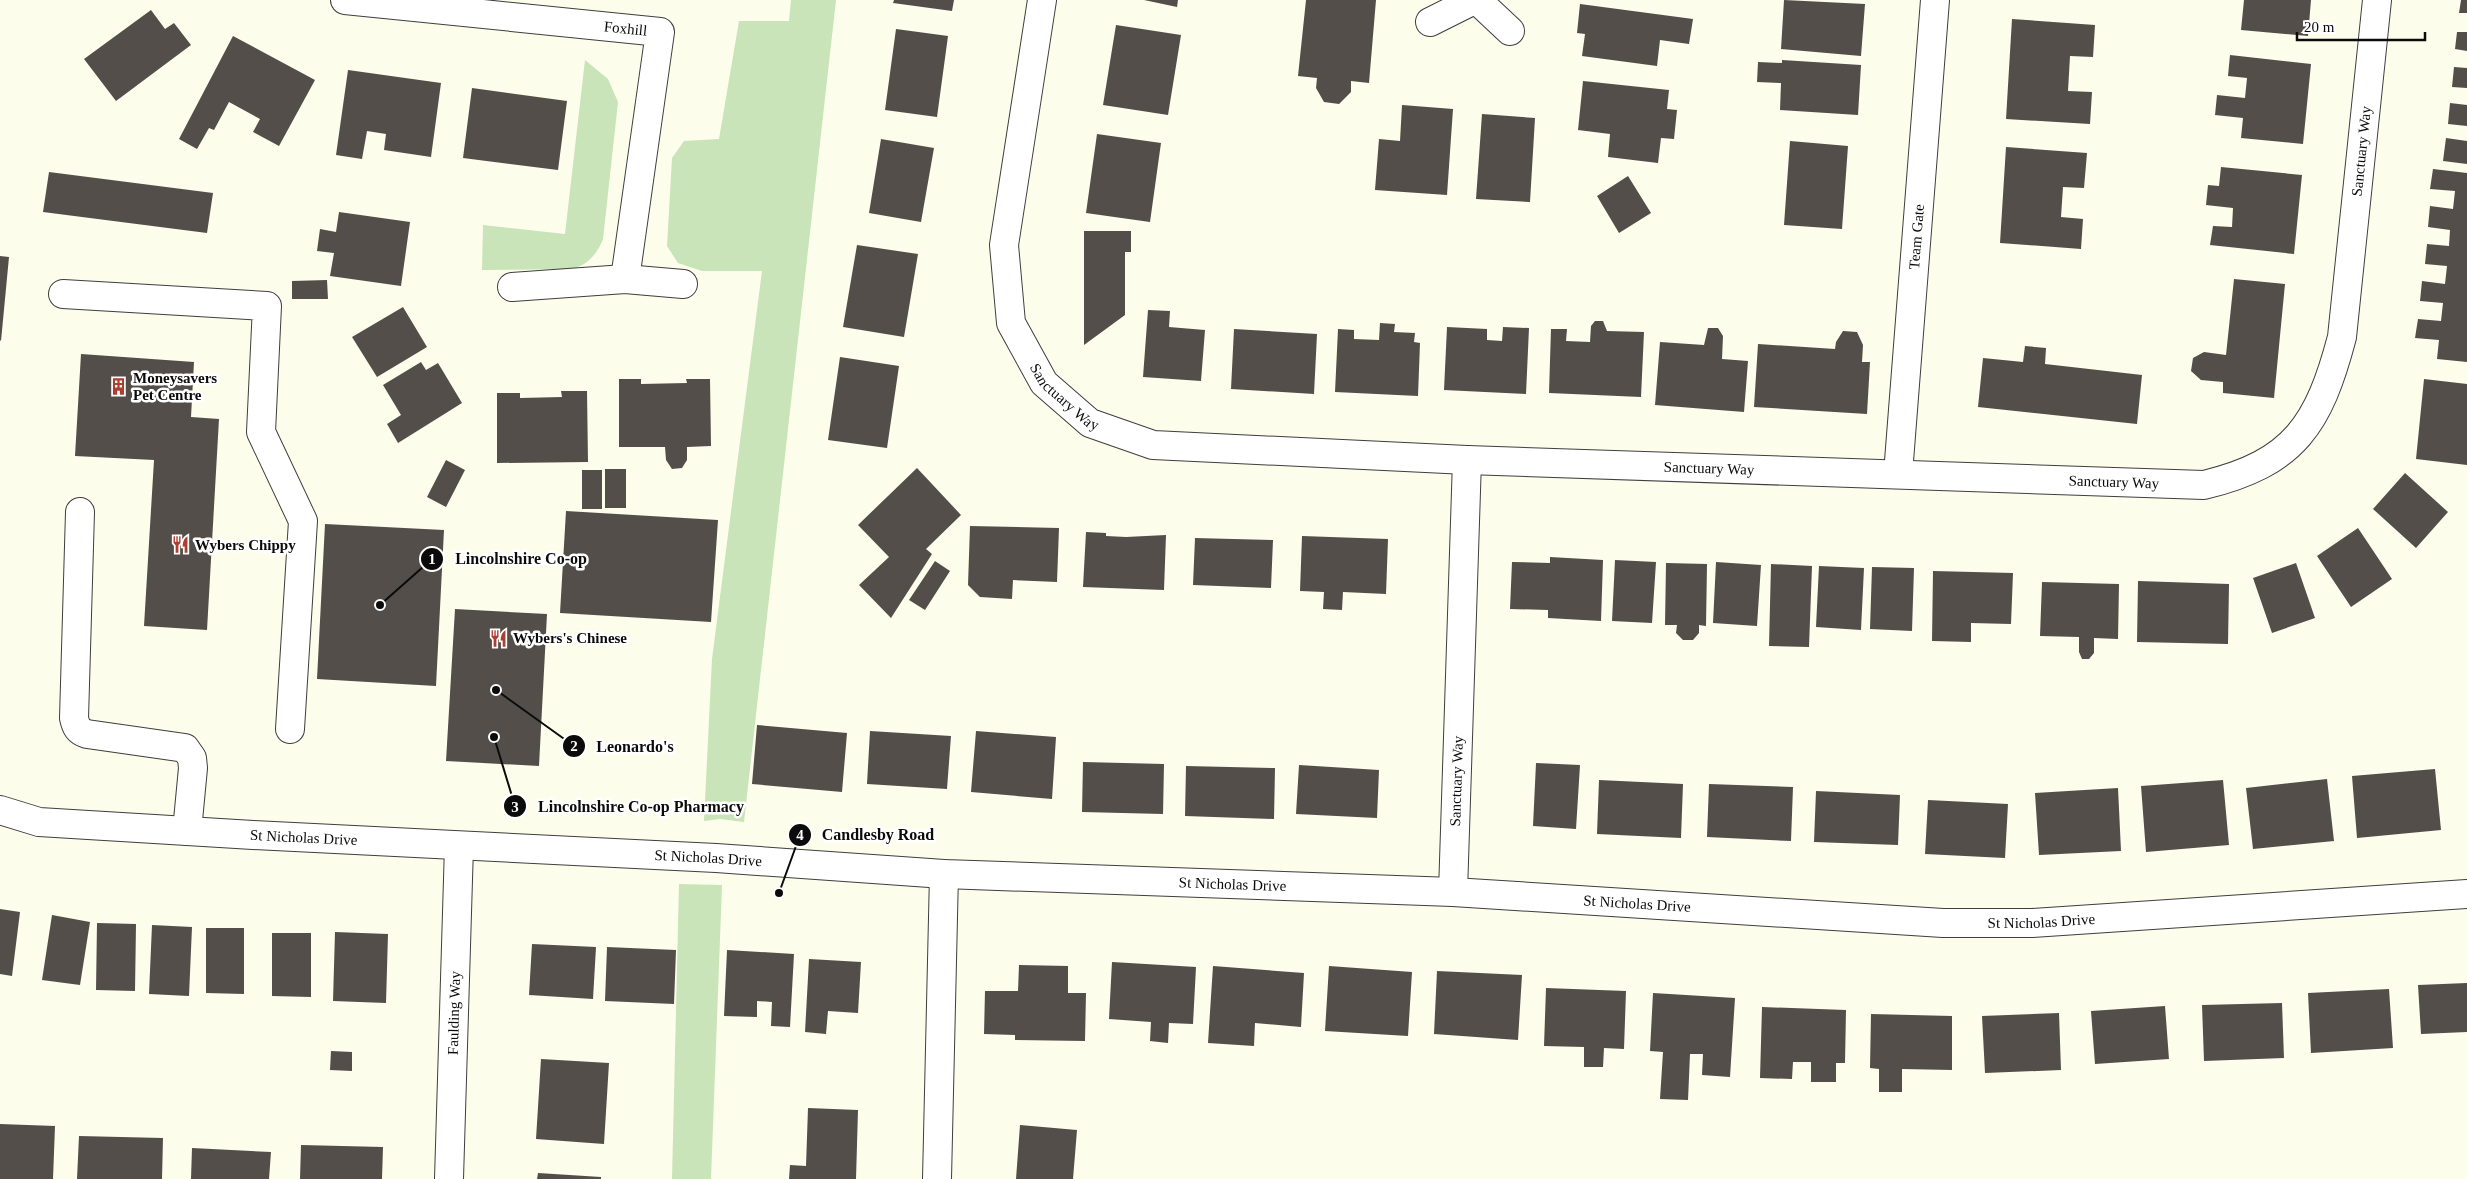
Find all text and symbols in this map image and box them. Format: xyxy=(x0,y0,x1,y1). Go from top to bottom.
scale bar xyxy=(2297,10,2424,42)
street label: Foxhill xyxy=(603,18,648,39)
text: 20 m xyxy=(2304,19,2335,35)
street label: Sanctuary Way xyxy=(2349,105,2374,197)
street label: Team Gate xyxy=(1906,203,1927,270)
street label: Sanctuary Way xyxy=(1027,361,1101,434)
place label: Moneysavers Pet Centre xyxy=(133,370,217,403)
building icon: Moneysavers Pet Centre xyxy=(109,377,129,397)
street label: Sanctuary Way xyxy=(1664,459,1755,478)
street label: Sanctuary Way xyxy=(2068,472,2160,491)
restaurant icon: Wybers Chippy xyxy=(171,535,191,555)
place label: Wybers Chippy xyxy=(195,537,296,553)
callout: Lincolnshire Co-op xyxy=(420,543,597,574)
text: Lincolnshire Co-op xyxy=(455,550,587,568)
text: 1 xyxy=(428,551,436,567)
restaurant icon: Wybers's Chinese xyxy=(489,628,509,648)
place label: Wybers's Chinese xyxy=(513,630,627,646)
callout: Leonardo's xyxy=(562,731,684,762)
street label: Sanctuary Way xyxy=(1447,735,1466,827)
text: 2 xyxy=(570,738,578,754)
text: Leonardo's xyxy=(596,738,674,755)
callout: Lincolnshire Co-op Pharmacy xyxy=(503,791,754,822)
text: Lincolnshire Co-op Pharmacy xyxy=(538,798,744,816)
text: 3 xyxy=(511,799,519,815)
callout: Candlesby Road xyxy=(787,819,945,850)
text: Candlesby Road xyxy=(822,826,934,844)
street label: St Nicholas Drive xyxy=(250,827,358,848)
text: 4 xyxy=(796,827,804,843)
street label: St Nicholas Drive xyxy=(654,847,763,869)
street label: St Nicholas Drive xyxy=(1178,874,1287,894)
street label: St Nicholas Drive xyxy=(1583,892,1691,915)
street label: St Nicholas Drive xyxy=(1988,911,2096,931)
street label: Faulding Way xyxy=(445,970,463,1055)

